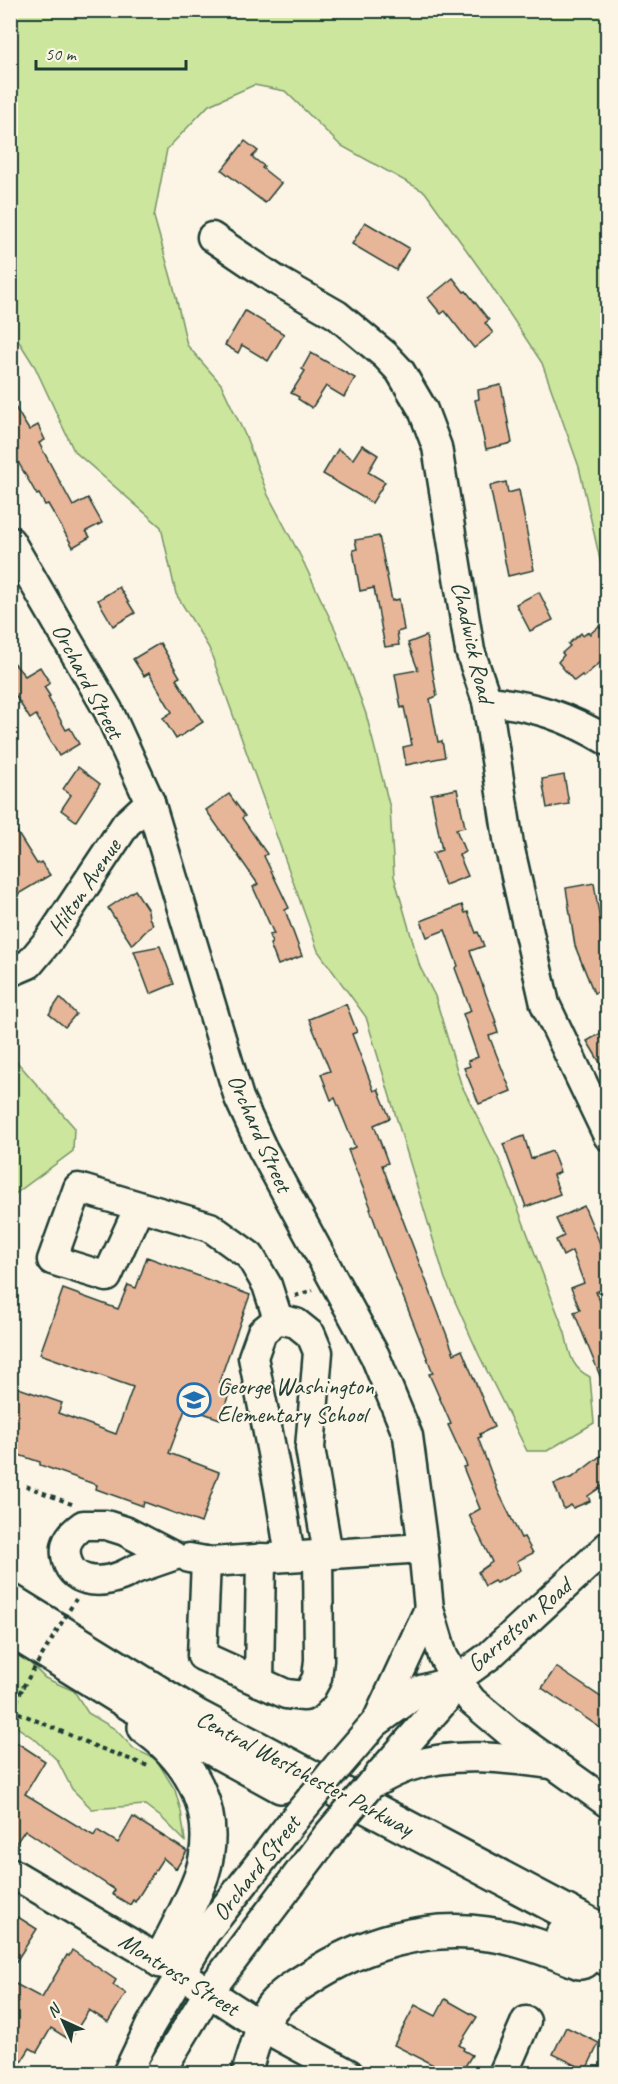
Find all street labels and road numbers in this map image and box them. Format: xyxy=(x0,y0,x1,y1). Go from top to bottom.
street label: Chadwick Road xyxy=(445,578,502,709)
street label: Orchard Street xyxy=(45,618,132,745)
street label: Hilton Avenue xyxy=(41,831,129,941)
street label: Orchard Street xyxy=(221,1069,300,1199)
street label: Garretson Road xyxy=(461,1569,580,1679)
street label: Central Westchester Parkway xyxy=(191,1703,420,1844)
street label: Orchard Street xyxy=(205,1807,308,1927)
street label: Montross Street xyxy=(114,1925,246,2024)

